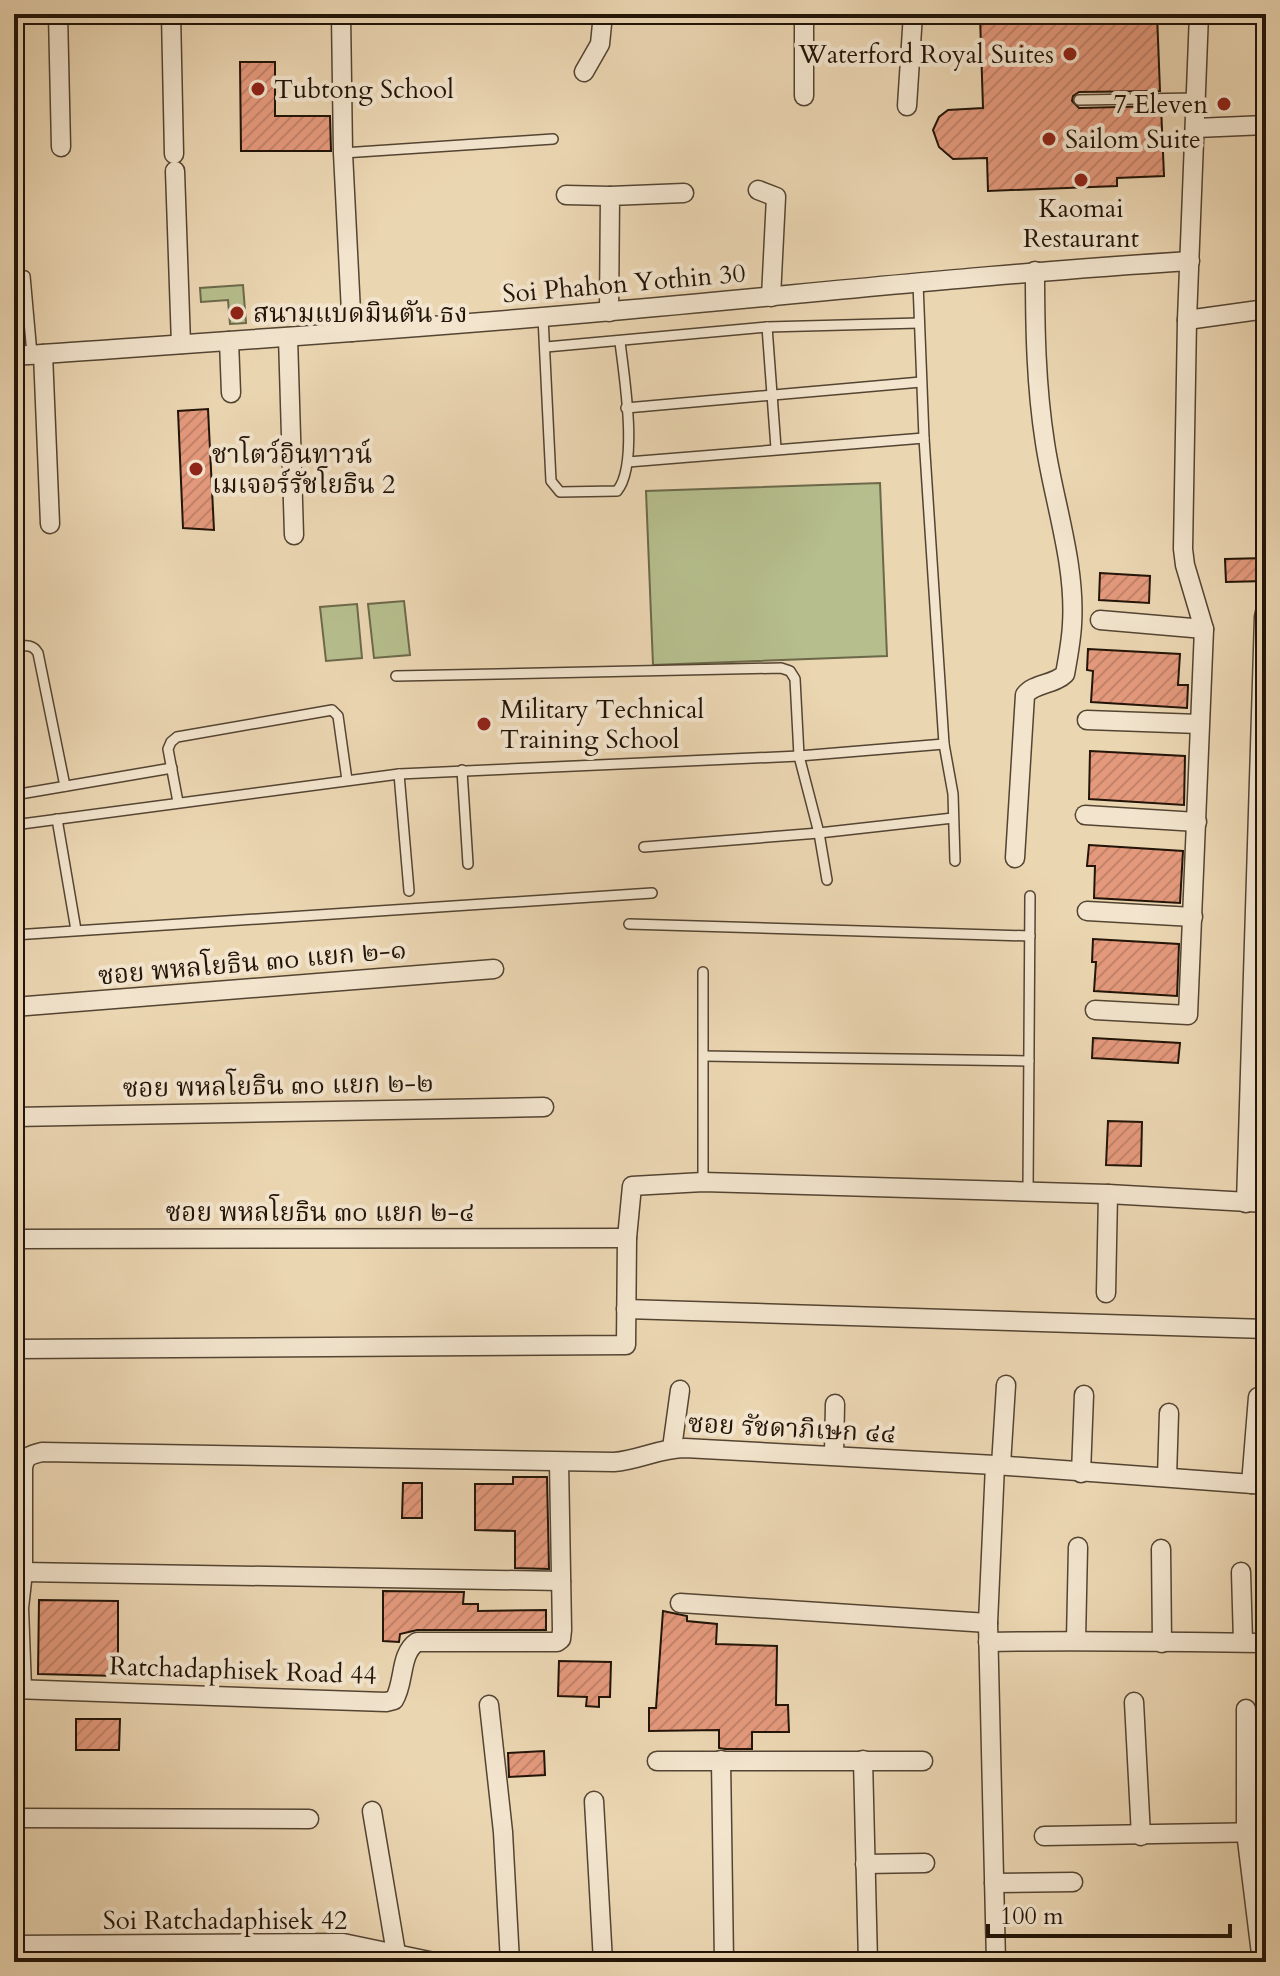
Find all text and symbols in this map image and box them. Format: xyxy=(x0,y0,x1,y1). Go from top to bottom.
place label: Waterford Royal Suites xyxy=(797,37,1054,72)
marker: Waterford Royal Suites xyxy=(1061,45,1079,63)
place label: Tubtong School xyxy=(274,72,454,107)
marker: Tubtong School xyxy=(249,80,267,98)
place label: 7 Eleven xyxy=(1113,87,1208,122)
marker: 7 Eleven xyxy=(1215,95,1233,113)
place label: Sailom Suite xyxy=(1065,122,1201,157)
marker: Sailom Suite xyxy=(1040,130,1058,148)
marker: Kaomai Restaurant xyxy=(1072,171,1090,189)
place label: Kaomai Restaurant xyxy=(1023,191,1139,256)
street label: Soi Phahon Yothin 30 xyxy=(501,255,747,312)
place label: สนามแบดมินตัน ธง xyxy=(253,296,467,331)
marker: สนามแบดมินตัน ธง xyxy=(228,304,246,322)
place label: ชาโตว์อินทาวน์ เมเจอร์รัชโยธิน 2 xyxy=(212,436,395,502)
marker: ชาโตว์อินทาวน์ เมเจอร์รัชโยธิน 2 xyxy=(187,460,205,478)
place label: Military Technical Training School xyxy=(500,692,705,757)
marker: Military Technical Training School xyxy=(475,715,493,733)
street label: ซอย พหลโยธิน ๓๐ แยก ๒-๑ xyxy=(96,931,408,993)
street label: ซอย พหลโยธิน ๓๐ แยก ๒-๒ xyxy=(122,1064,434,1106)
street label: ซอย พหลโยธิน ๓๐ แยก ๒-๔ xyxy=(166,1194,474,1230)
street label: ซอย รัชดาภิเษก ๔๔ xyxy=(687,1406,897,1451)
street label: Ratchadaphisek Road 44 xyxy=(109,1648,377,1693)
scale bar xyxy=(988,1888,1230,1938)
text: 100 m xyxy=(1000,1900,1064,1933)
street label: Soi Ratchadaphisek 42 xyxy=(103,1903,347,1938)

